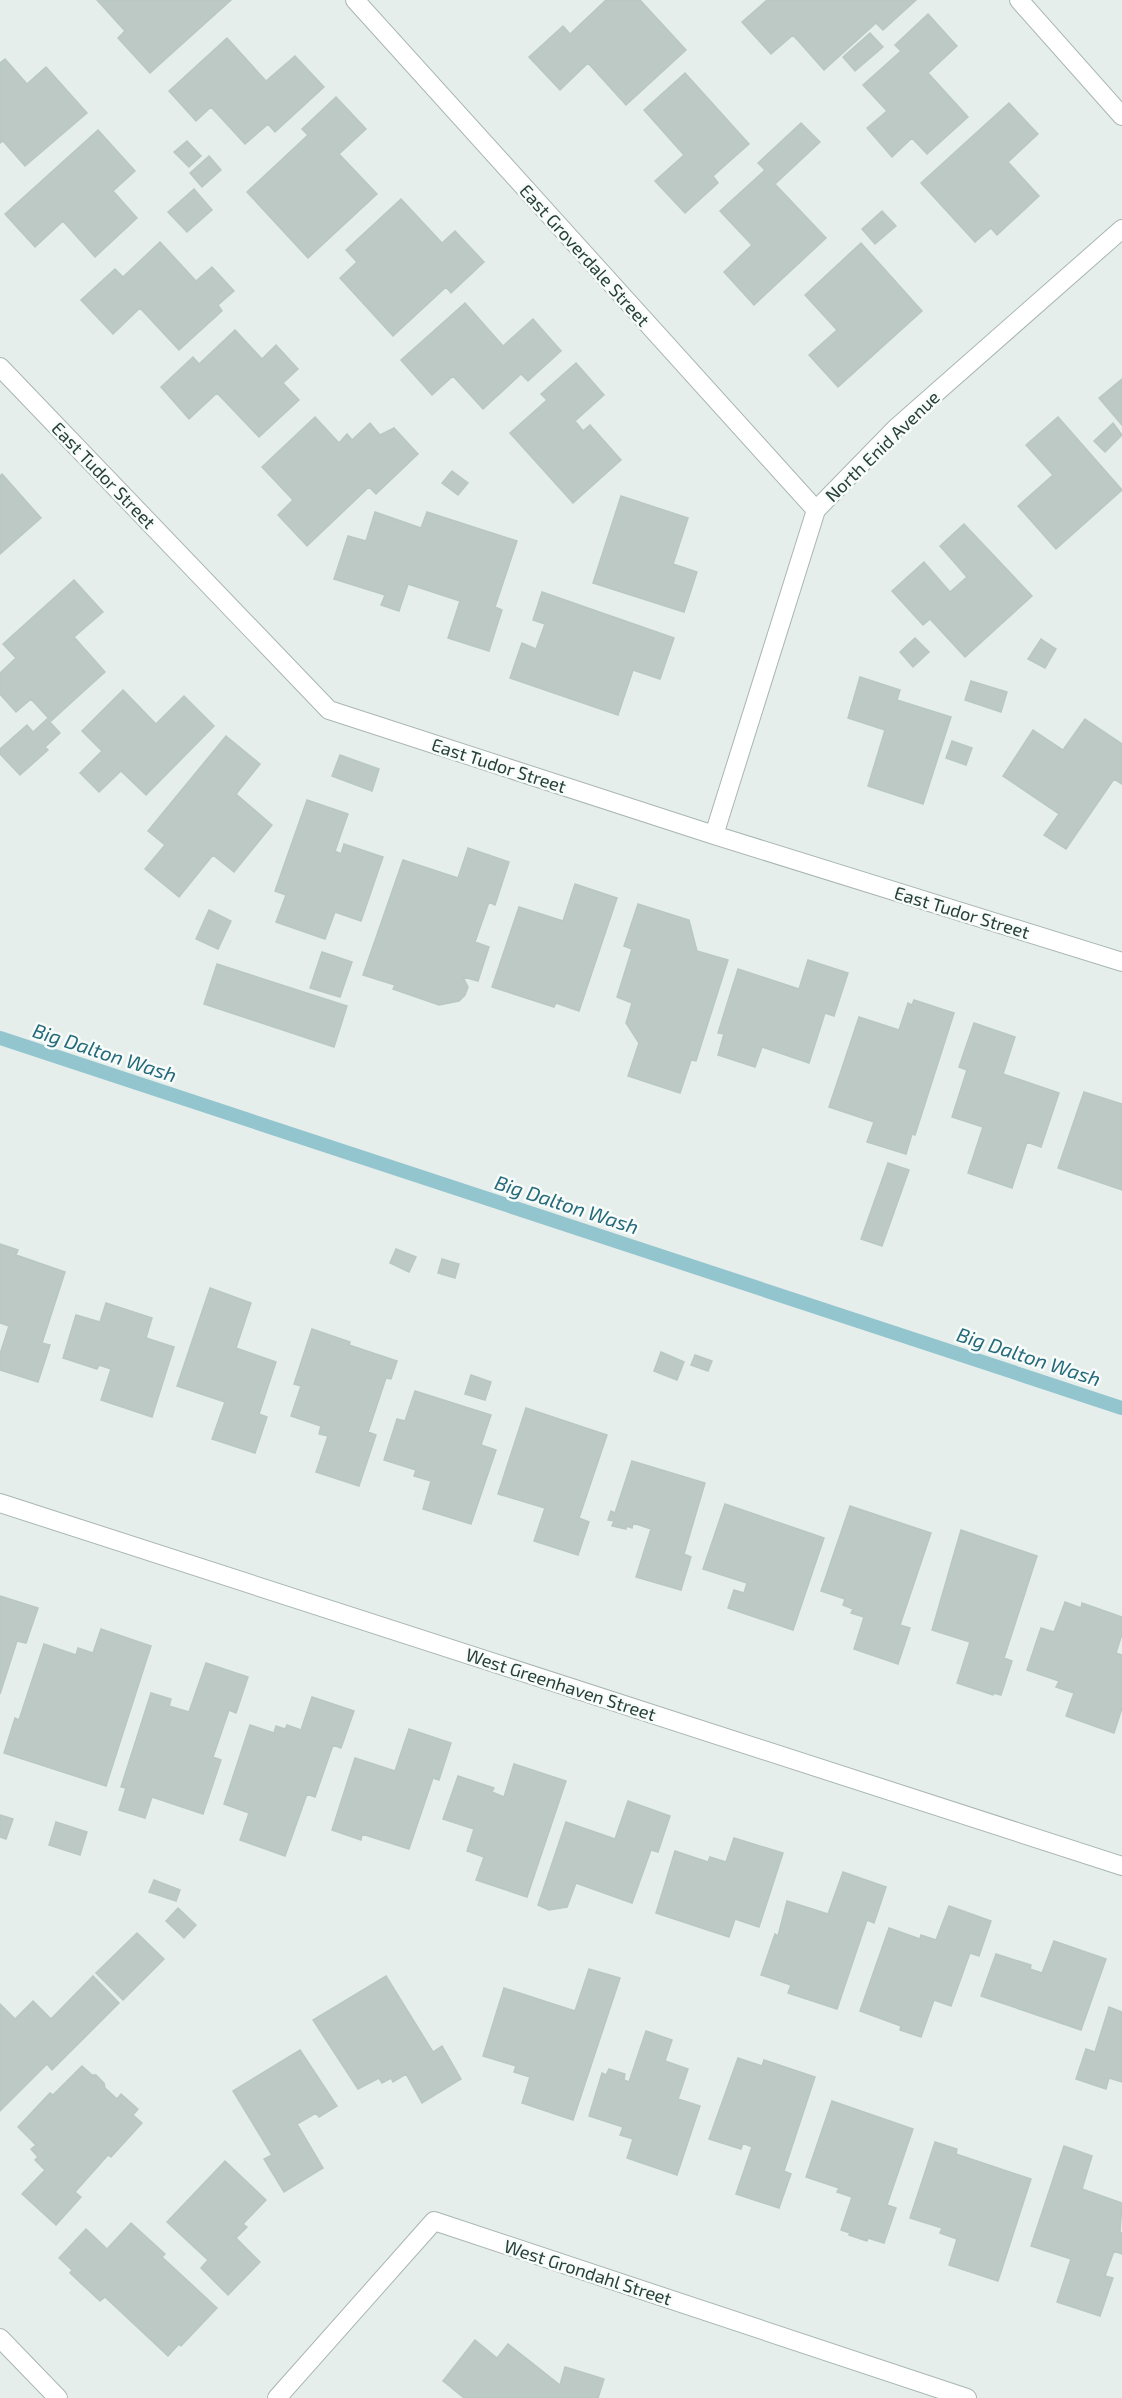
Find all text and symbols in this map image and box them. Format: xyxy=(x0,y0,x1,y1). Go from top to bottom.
street label: East Groverdale Street xyxy=(515,179,655,331)
street label: North Enid Avenue xyxy=(820,386,944,506)
street label: East Tudor Street xyxy=(47,417,161,533)
street label: East Tudor Street xyxy=(429,733,569,797)
street label: East Tudor Street xyxy=(892,881,1032,943)
water label: Big Dalton Wash xyxy=(30,1017,180,1087)
water label: Big Dalton Wash xyxy=(492,1169,642,1239)
water label: Big Dalton Wash xyxy=(954,1321,1104,1391)
street label: West Greenhaven Street xyxy=(463,1643,659,1725)
street label: West Grondahl Street xyxy=(501,2235,675,2310)

